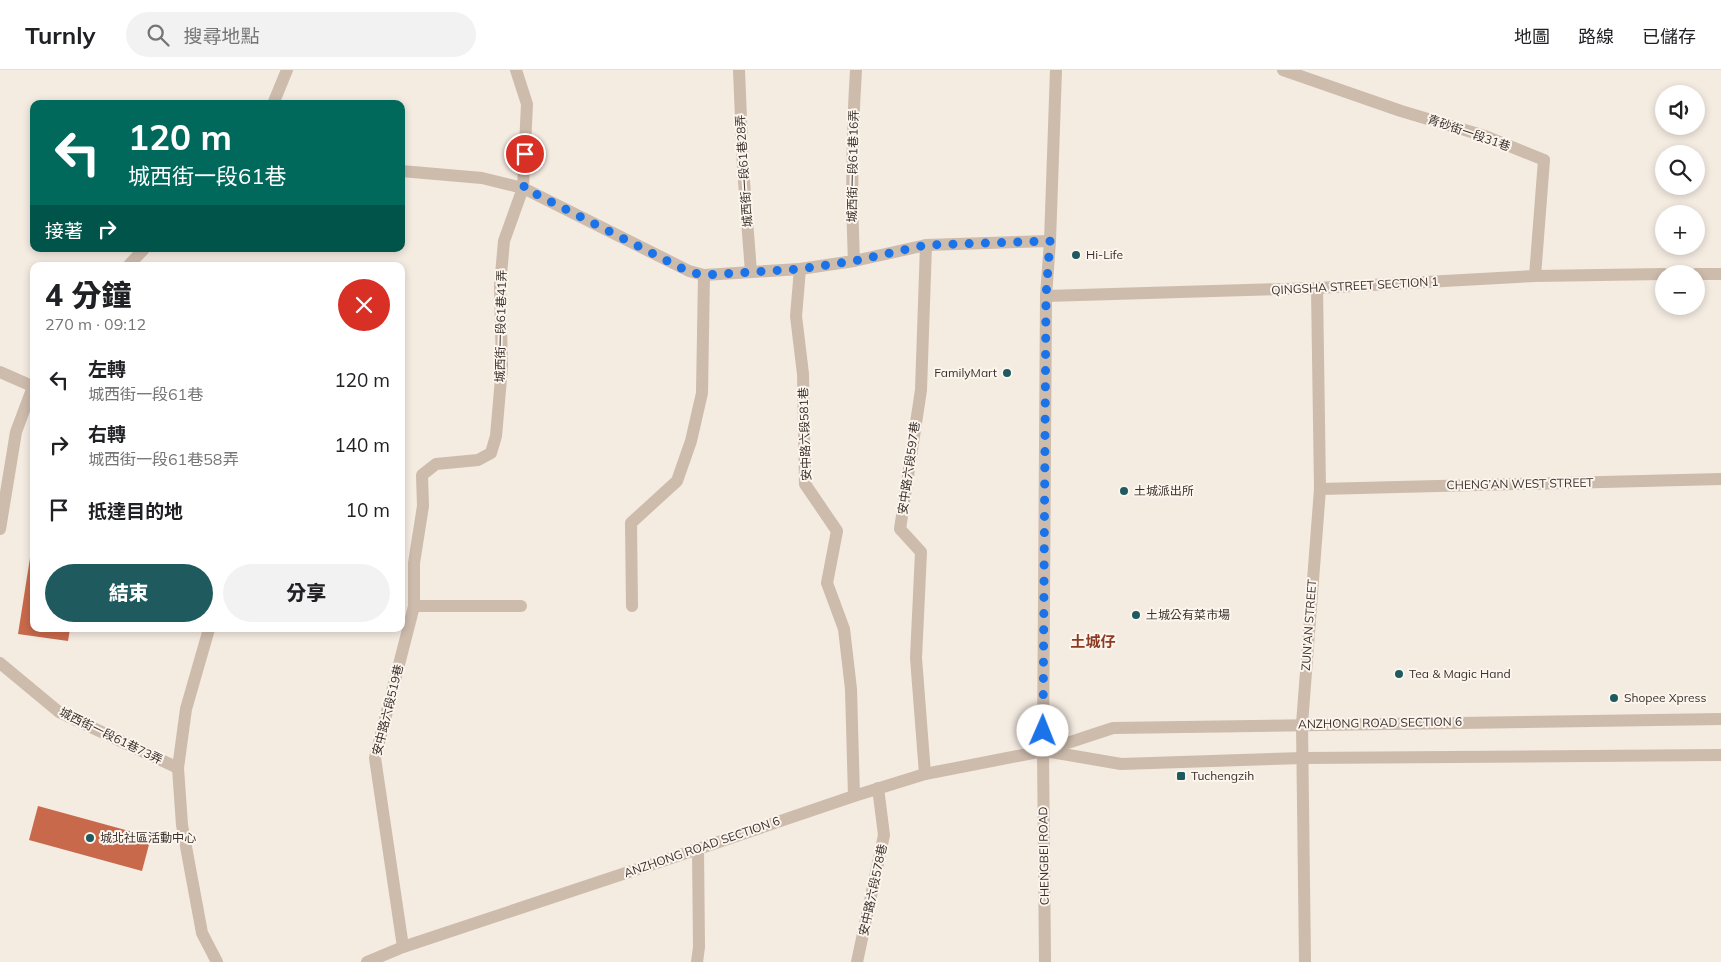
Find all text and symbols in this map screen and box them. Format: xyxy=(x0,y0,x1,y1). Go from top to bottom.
search box xyxy=(126,12,476,57)
text: Turnly xyxy=(25,20,96,50)
icon: search xyxy=(144,21,172,49)
text: 搜尋地點 xyxy=(184,24,260,48)
text: 地圖 xyxy=(1514,25,1550,48)
text: 路線 xyxy=(1578,25,1614,48)
text: 已儲存 xyxy=(1642,25,1696,48)
map controls xyxy=(1655,85,1705,315)
button: sound xyxy=(1655,85,1705,135)
street label: 城西街一段61巷16弄 xyxy=(844,109,861,223)
street label: 青砂街一段31巷 xyxy=(1426,111,1512,154)
street label: 城西街一段61巷28弄 xyxy=(732,114,755,228)
text: 120 m xyxy=(128,115,232,159)
icon: left xyxy=(45,120,110,185)
pin xyxy=(504,133,546,175)
icon: arrive xyxy=(511,140,539,168)
button: search xyxy=(1655,145,1705,195)
text: 城西街一段61巷 xyxy=(128,162,286,190)
button: + xyxy=(1655,205,1705,255)
icon: right xyxy=(93,215,121,243)
text: 接著 xyxy=(45,219,83,243)
place label: Hi-Life xyxy=(1086,247,1123,262)
marker: Hi-Life xyxy=(1070,249,1082,261)
button: − xyxy=(1655,265,1705,315)
street label: 城西街一段61巷41弄 xyxy=(492,269,509,383)
street label: QINGSHA STREET SECTION 1 xyxy=(1271,274,1439,297)
text: 4 分鐘 xyxy=(45,276,131,314)
button: close xyxy=(338,279,390,331)
text: 270 m · 09:12 xyxy=(45,314,146,334)
text: 左轉 xyxy=(88,357,126,381)
place label: FamilyMart xyxy=(934,365,997,380)
icon: left xyxy=(45,366,73,394)
marker: FamilyMart xyxy=(1001,367,1013,379)
text: 120 m xyxy=(334,368,390,392)
text: 城西街一段61巷 xyxy=(88,384,203,404)
street label: 安中路六段581巷 xyxy=(795,387,814,481)
street label: 安中路六段597巷 xyxy=(895,421,922,515)
text: 右轉 xyxy=(88,422,126,446)
icon: right xyxy=(45,431,73,459)
text: 140 m xyxy=(334,433,390,457)
text: 城西街一段61巷58弄 xyxy=(88,449,238,469)
street label: CHENG’AN WEST STREET xyxy=(1446,475,1594,492)
place label: 土城派出所 xyxy=(1134,483,1194,498)
marker: 土城派出所 xyxy=(1118,485,1130,497)
icon: arrive xyxy=(45,496,73,524)
text: 10 m xyxy=(346,498,390,522)
text: 抵達目的地 xyxy=(88,499,183,523)
button: 結束 xyxy=(45,564,213,622)
button: 分享 xyxy=(223,564,390,622)
street label: ZUN’AN STREET xyxy=(1298,578,1319,671)
place label: 土城公有菜市場 xyxy=(1146,607,1230,622)
marker: 土城公有菜市場 xyxy=(1130,609,1142,621)
district label: 土城仔 xyxy=(1070,632,1116,651)
street label: 安中路六段519巷 xyxy=(369,663,406,757)
place label: Tea & Magic Hand xyxy=(1409,666,1511,681)
marker: Tea & Magic Hand xyxy=(1393,668,1405,680)
place label: Shopee Xpress xyxy=(1624,690,1707,705)
marker: Shopee Xpress xyxy=(1608,692,1620,704)
street label: 城西街一段61巷73弄 xyxy=(57,704,165,767)
position arrow xyxy=(1016,704,1068,756)
street label: ANZHONG ROAD SECTION 6 xyxy=(1298,714,1462,731)
place label: Tuchengzih xyxy=(1191,768,1254,783)
marker: Tuchengzih xyxy=(1175,770,1187,782)
street label: CHENGBEI ROAD xyxy=(1035,806,1052,906)
street label: ANZHONG ROAD SECTION 6 xyxy=(622,813,782,880)
place label: 城北社區活動中心 xyxy=(100,830,196,845)
marker: 城北社區活動中心 xyxy=(84,832,96,844)
street label: 安中路六段578巷 xyxy=(855,843,890,937)

